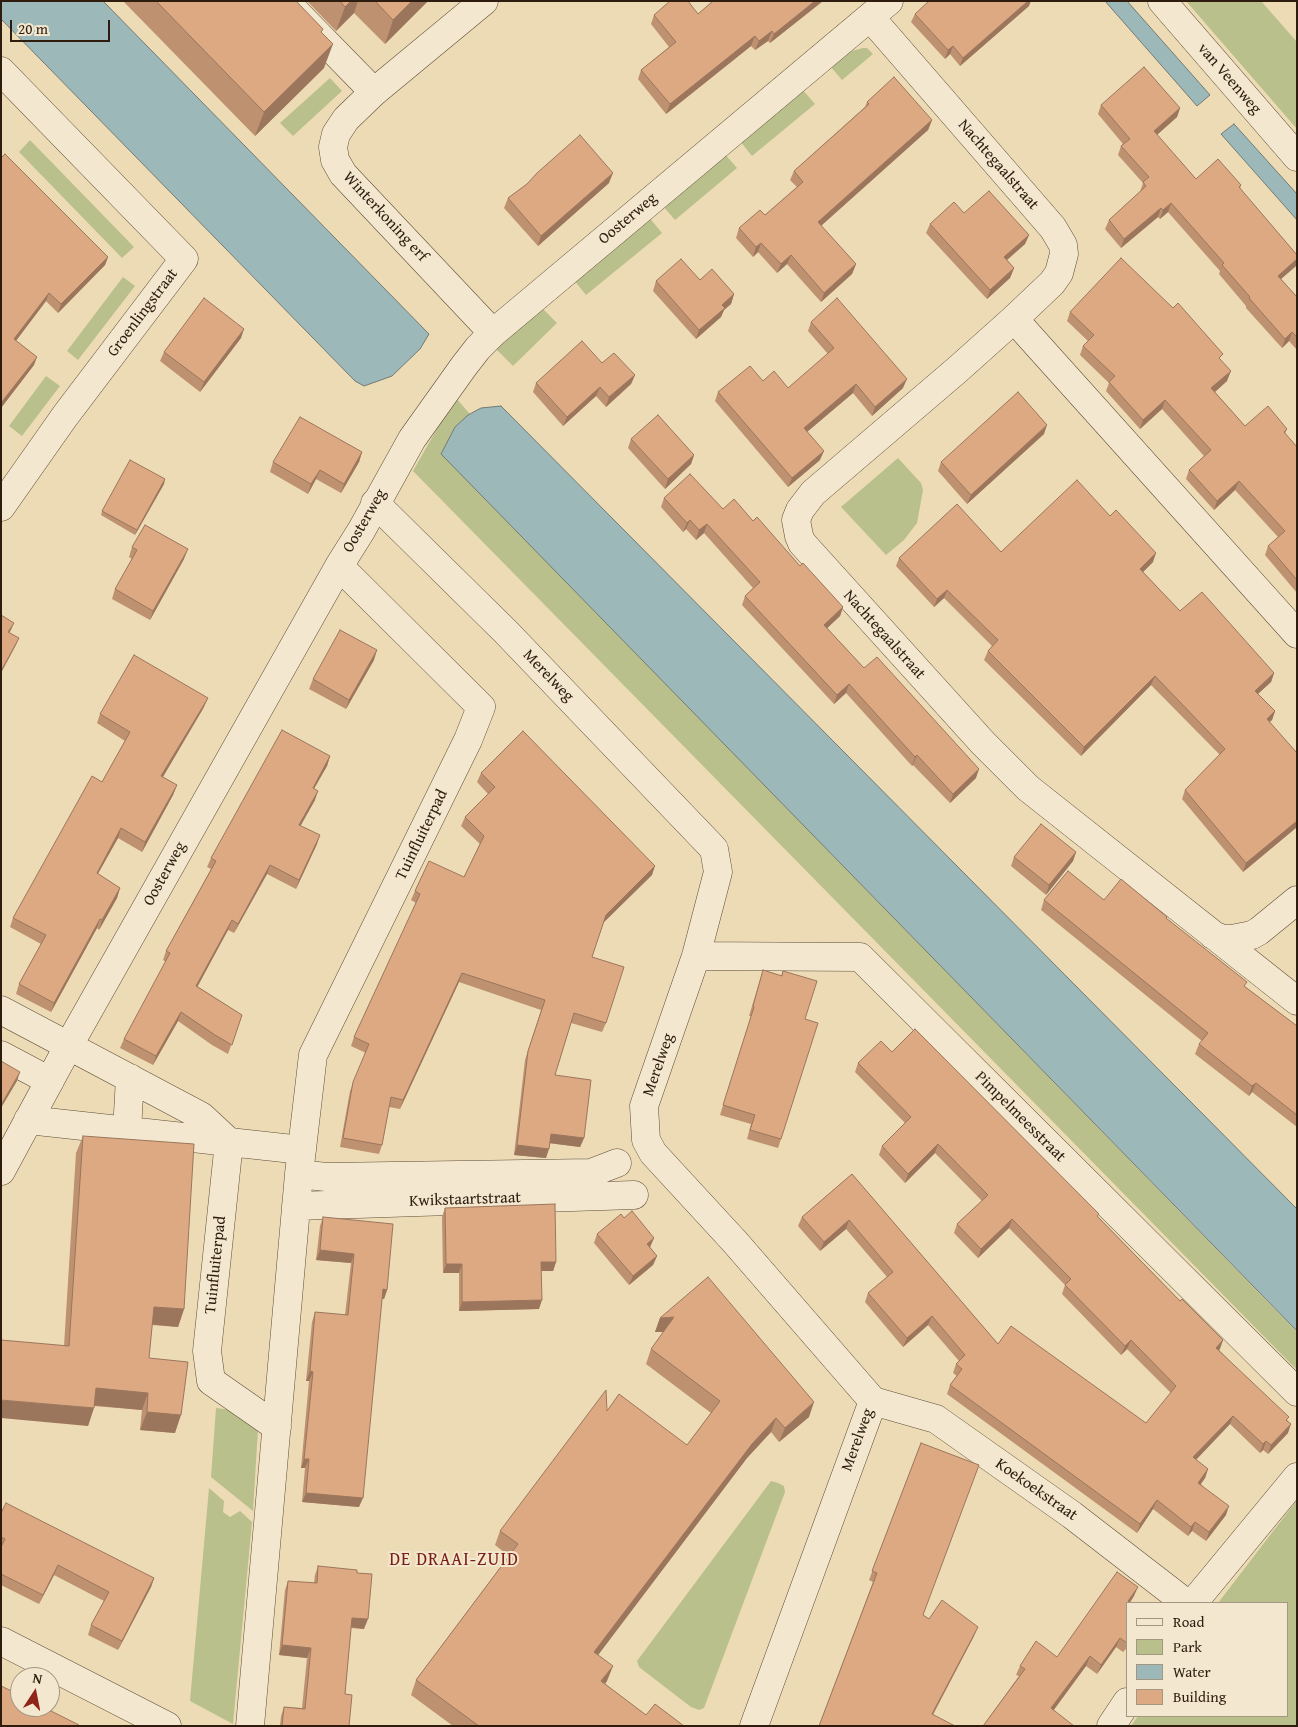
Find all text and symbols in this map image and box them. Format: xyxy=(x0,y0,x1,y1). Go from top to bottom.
scale bar xyxy=(12,10,112,42)
text: 20 m xyxy=(18,18,48,39)
street label: van Veenweg xyxy=(1193,40,1265,118)
street label: Nachtegaalstraat xyxy=(953,116,1043,214)
street label: Winterkoning erf xyxy=(338,168,432,266)
street label: Oosterweg xyxy=(595,189,661,249)
street label: Groenlingstraat xyxy=(104,265,182,361)
street label: Oosterweg xyxy=(339,486,391,556)
street label: Nachtegaalstraat xyxy=(839,586,929,684)
street label: Merelweg xyxy=(518,646,578,706)
street label: Tuinfluiterpad xyxy=(392,787,452,883)
street label: Oosterweg xyxy=(140,839,190,909)
street label: Merelweg xyxy=(639,1031,679,1099)
street label: Pimpelmeesstraat xyxy=(971,1068,1069,1166)
street label: Kwikstaartstraat xyxy=(409,1188,521,1212)
street label: Tuinfluiterpad xyxy=(201,1215,231,1315)
street label: Merelweg xyxy=(838,1406,878,1474)
street label: Koekoekstraat xyxy=(991,1455,1081,1525)
district label: DE DRAAI-ZUID xyxy=(388,1549,520,1571)
legend xyxy=(1126,1602,1288,1717)
text: Road xyxy=(1173,1611,1204,1632)
text: Park xyxy=(1173,1636,1202,1657)
text: Water xyxy=(1173,1661,1211,1682)
north arrow xyxy=(10,1667,60,1717)
text: N xyxy=(31,1668,44,1689)
text: Building xyxy=(1173,1686,1226,1707)

